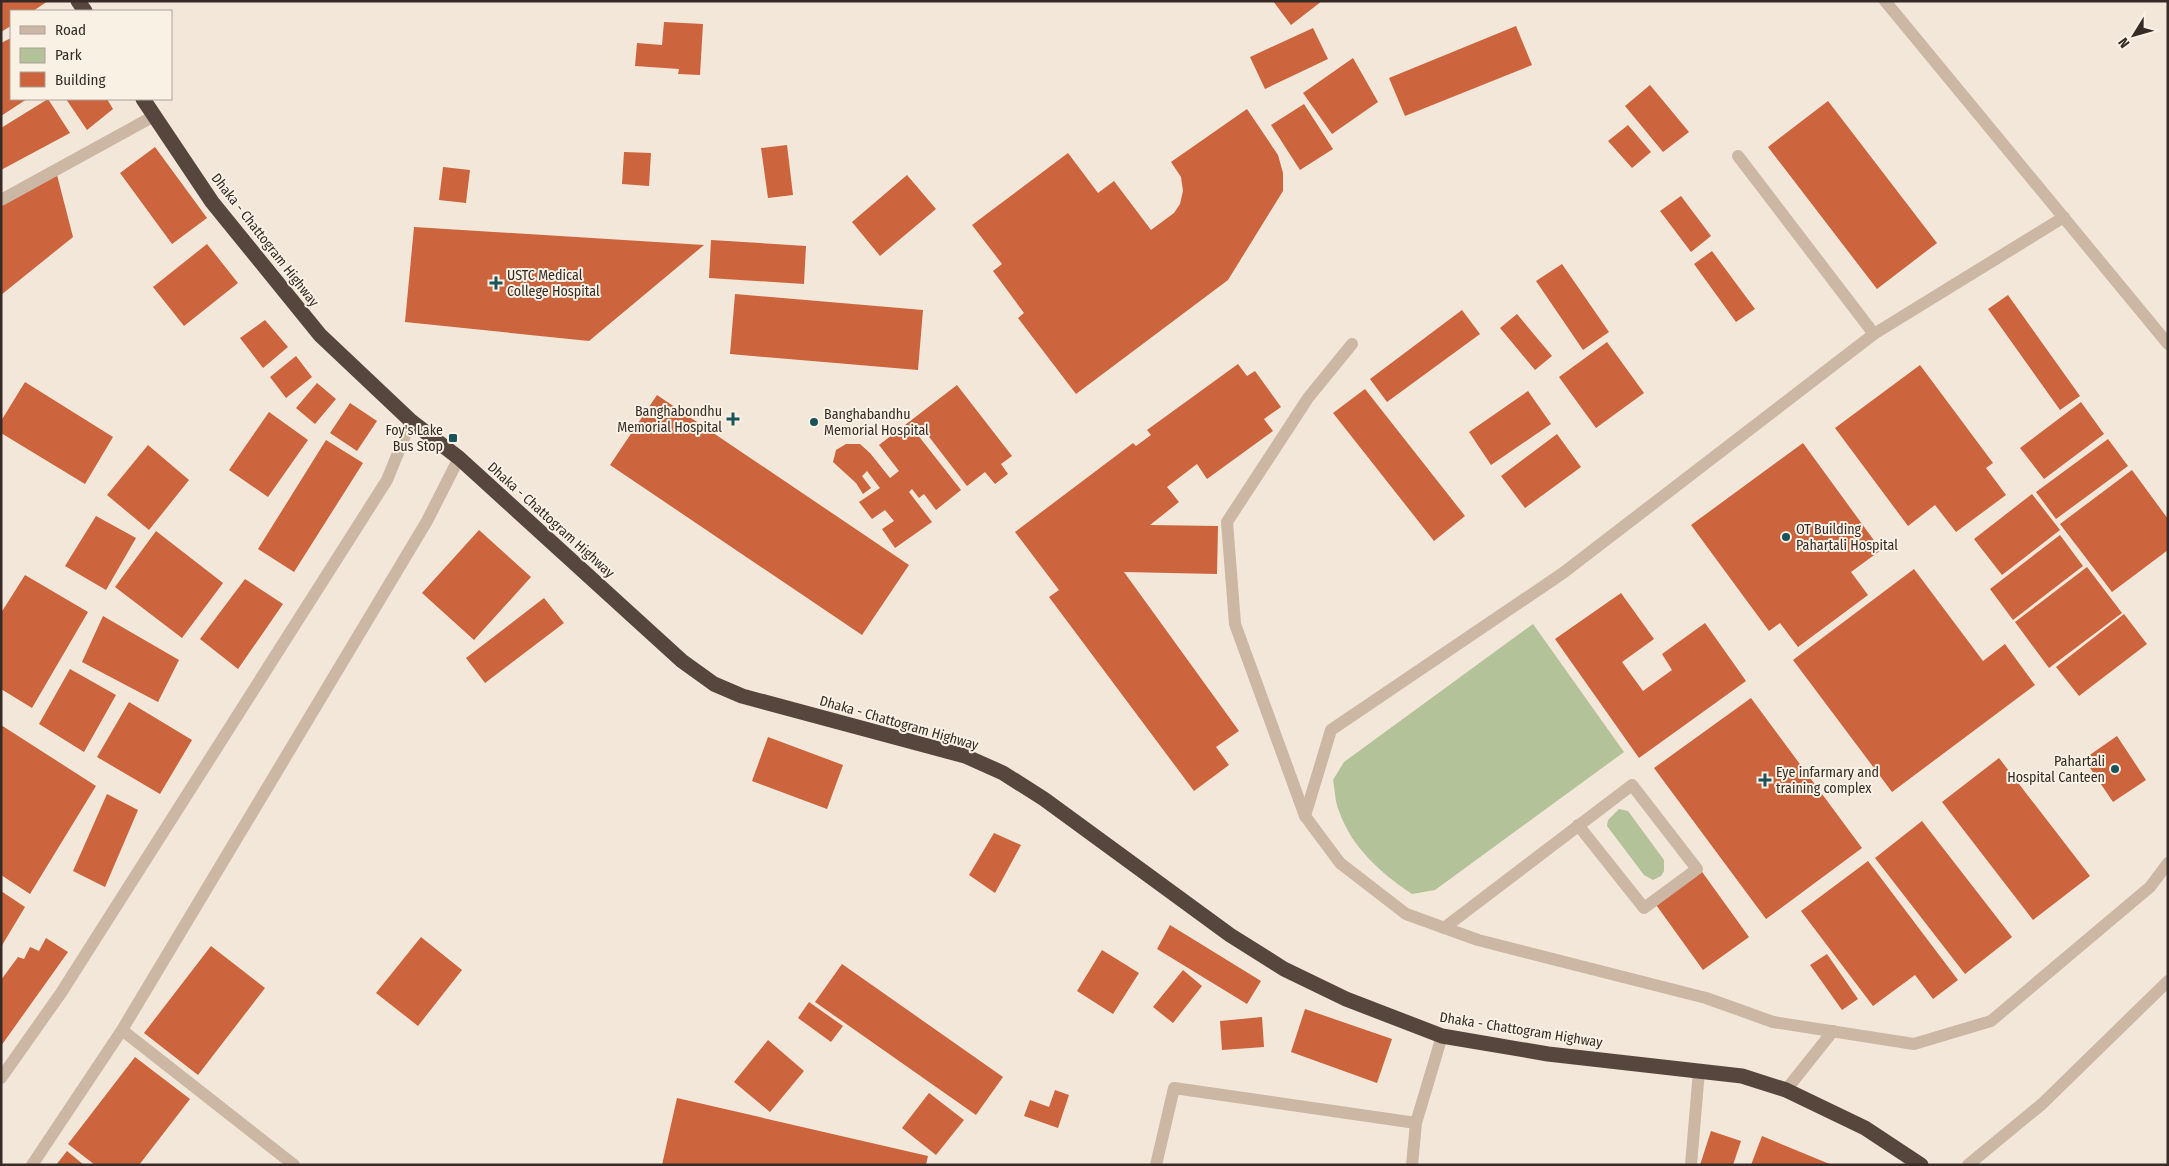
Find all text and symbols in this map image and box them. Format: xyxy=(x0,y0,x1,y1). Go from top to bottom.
legend xyxy=(10,10,172,100)
north arrow xyxy=(2109,10,2159,60)
text: Road xyxy=(55,21,86,39)
text: N xyxy=(2115,34,2133,51)
text: Park xyxy=(55,46,82,64)
text: Building xyxy=(55,71,106,89)
street label: Dhaka - Chattogram Highway xyxy=(208,170,323,311)
place label: USTC Medical College Hospital xyxy=(507,267,600,300)
marker: USTC Medical College Hospital xyxy=(489,276,503,290)
place label: Banghabondhu Memorial Hospital xyxy=(617,403,722,436)
place label: Banghabandhu Memorial Hospital xyxy=(824,406,929,439)
marker: Banghabondhu Memorial Hospital xyxy=(726,412,740,426)
marker: Banghabandhu Memorial Hospital xyxy=(808,416,820,428)
place label: Foy's Lake Bus Stop xyxy=(386,422,443,455)
marker: Foy's Lake Bus Stop xyxy=(447,432,459,444)
street label: Dhaka - Chattogram Highway xyxy=(484,459,618,582)
place label: OT Building Pahartali Hospital xyxy=(1796,521,1898,554)
marker: OT Building Pahartali Hospital xyxy=(1780,531,1792,543)
street label: Dhaka - Chattogram Highway xyxy=(818,692,981,754)
place label: Pahartali Hospital Canteen xyxy=(2007,753,2105,786)
marker: Pahartali Hospital Canteen xyxy=(2109,763,2121,775)
place label: Eye infarmary and training complex xyxy=(1776,764,1879,797)
marker: Eye infarmary and training complex xyxy=(1758,773,1772,787)
street label: Dhaka - Chattogram Highway xyxy=(1438,1009,1604,1051)

